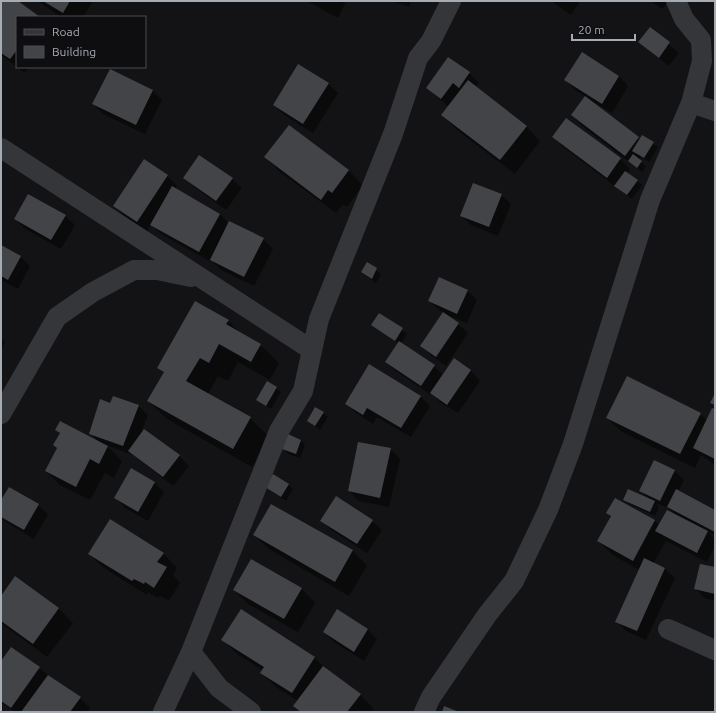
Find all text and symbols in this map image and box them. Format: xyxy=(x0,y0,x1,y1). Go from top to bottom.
legend xyxy=(16,16,146,68)
scale bar xyxy=(572,16,635,42)
text: 20 m xyxy=(578,23,605,36)
text: Road xyxy=(52,25,80,38)
text: Building xyxy=(52,45,96,58)

